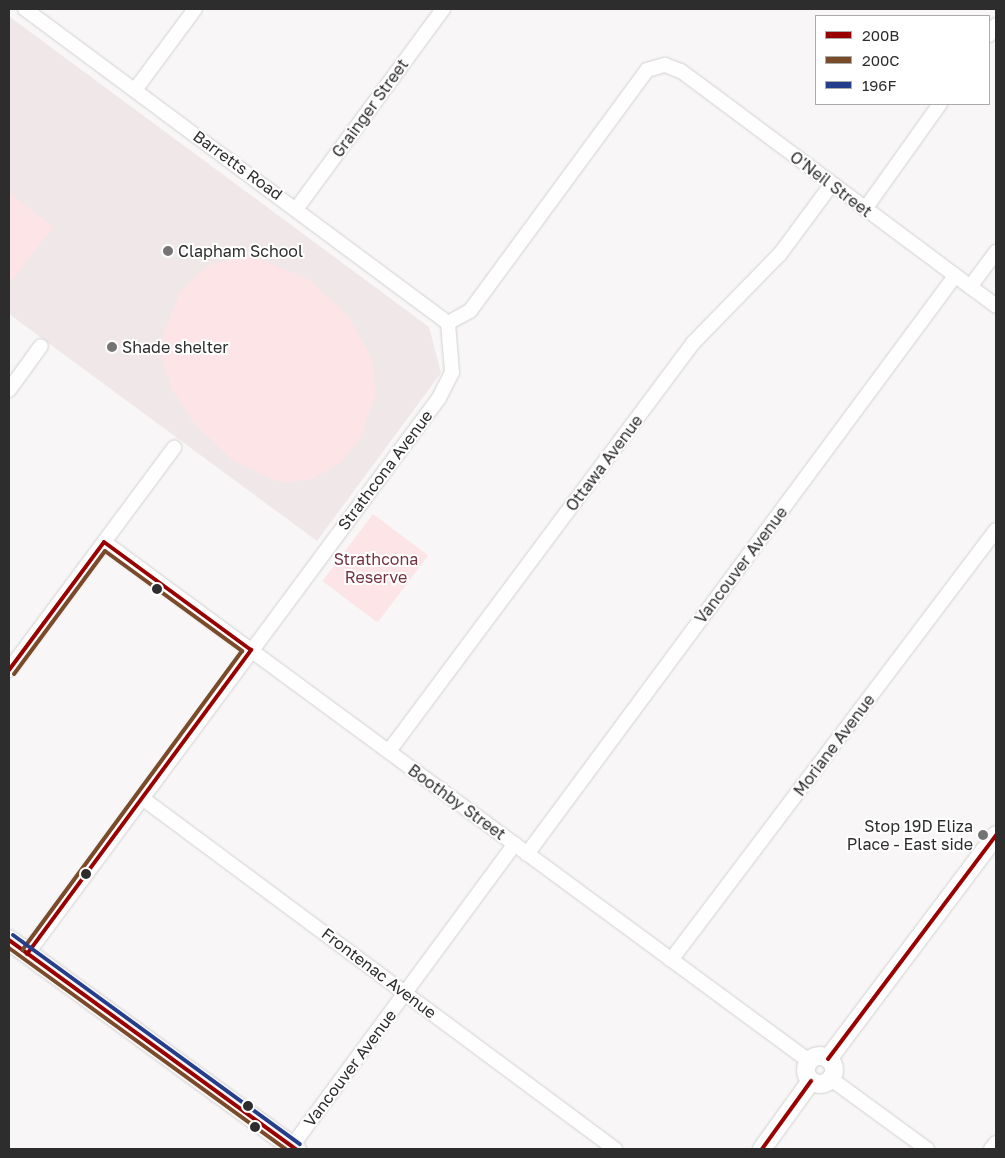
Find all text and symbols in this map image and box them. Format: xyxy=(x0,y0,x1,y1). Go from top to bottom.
legend xyxy=(815,15,990,105)
text: 200B xyxy=(862,26,899,44)
text: 200C xyxy=(862,51,900,69)
street label: Grainger Street xyxy=(328,55,412,161)
text: 196F xyxy=(862,76,896,94)
street label: Barretts Road xyxy=(190,126,286,204)
street label: O'Neil Street xyxy=(786,147,876,221)
place label: Clapham School xyxy=(178,241,303,261)
marker: Clapham School xyxy=(162,245,174,257)
place label: Shade shelter xyxy=(122,337,229,357)
marker: Shade shelter xyxy=(106,341,118,353)
street label: Strathcona Avenue xyxy=(334,406,436,534)
street label: Ottawa Avenue xyxy=(562,411,646,515)
street label: Vancouver Avenue xyxy=(691,503,791,627)
park label: Strathcona Reserve xyxy=(334,549,418,587)
unlabelled marker xyxy=(152,584,162,594)
street label: Moriane Avenue xyxy=(789,690,879,800)
street label: Boothby Street xyxy=(404,760,510,844)
place label: Stop 19D Eliza Place - East side xyxy=(847,816,973,854)
marker: Stop 19D Eliza Place - East side xyxy=(977,829,989,841)
unlabelled marker xyxy=(81,869,91,879)
street label: Frontenac Avenue xyxy=(318,924,440,1022)
street label: Vancouver Avenue xyxy=(300,1006,400,1130)
unlabelled marker xyxy=(243,1101,253,1111)
unlabelled marker xyxy=(250,1122,260,1132)

